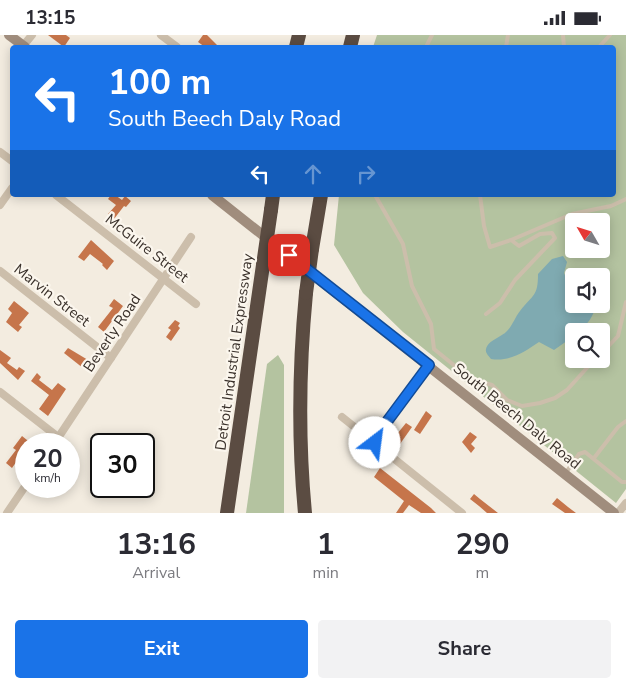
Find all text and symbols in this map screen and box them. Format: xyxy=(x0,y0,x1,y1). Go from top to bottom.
text: 13:15 xyxy=(25,5,75,31)
text: 100 m xyxy=(108,59,211,106)
icon: left xyxy=(25,65,90,130)
text: South Beech Daly Road xyxy=(108,104,341,134)
icon: left xyxy=(246,160,274,188)
icon: ahead xyxy=(299,160,327,188)
icon: right xyxy=(352,160,380,188)
street label: McGuire Street xyxy=(101,209,193,287)
north arrow xyxy=(565,213,610,257)
map controls xyxy=(565,213,610,368)
pin xyxy=(268,234,310,276)
icon: arrive xyxy=(275,241,303,269)
street label: Detroit Industrial Expressway xyxy=(210,252,258,452)
street label: Marvin Street xyxy=(10,259,95,331)
button: sound xyxy=(565,268,610,313)
street label: Beverly Road xyxy=(79,290,145,376)
button: search xyxy=(565,323,610,368)
street label: South Beech Daly Road xyxy=(449,358,585,474)
position arrow xyxy=(348,416,400,468)
speed limit sign: 30 xyxy=(90,433,155,498)
text: 20 xyxy=(32,442,63,476)
text: km/h xyxy=(34,470,61,486)
text: 13:16 xyxy=(117,524,196,565)
text: 1 xyxy=(317,524,335,565)
text: 290 xyxy=(455,524,509,565)
text: Arrival xyxy=(132,562,180,584)
text: min xyxy=(312,562,339,584)
text: m xyxy=(476,562,489,584)
button: Exit xyxy=(15,620,308,678)
button: Share xyxy=(318,620,611,678)

